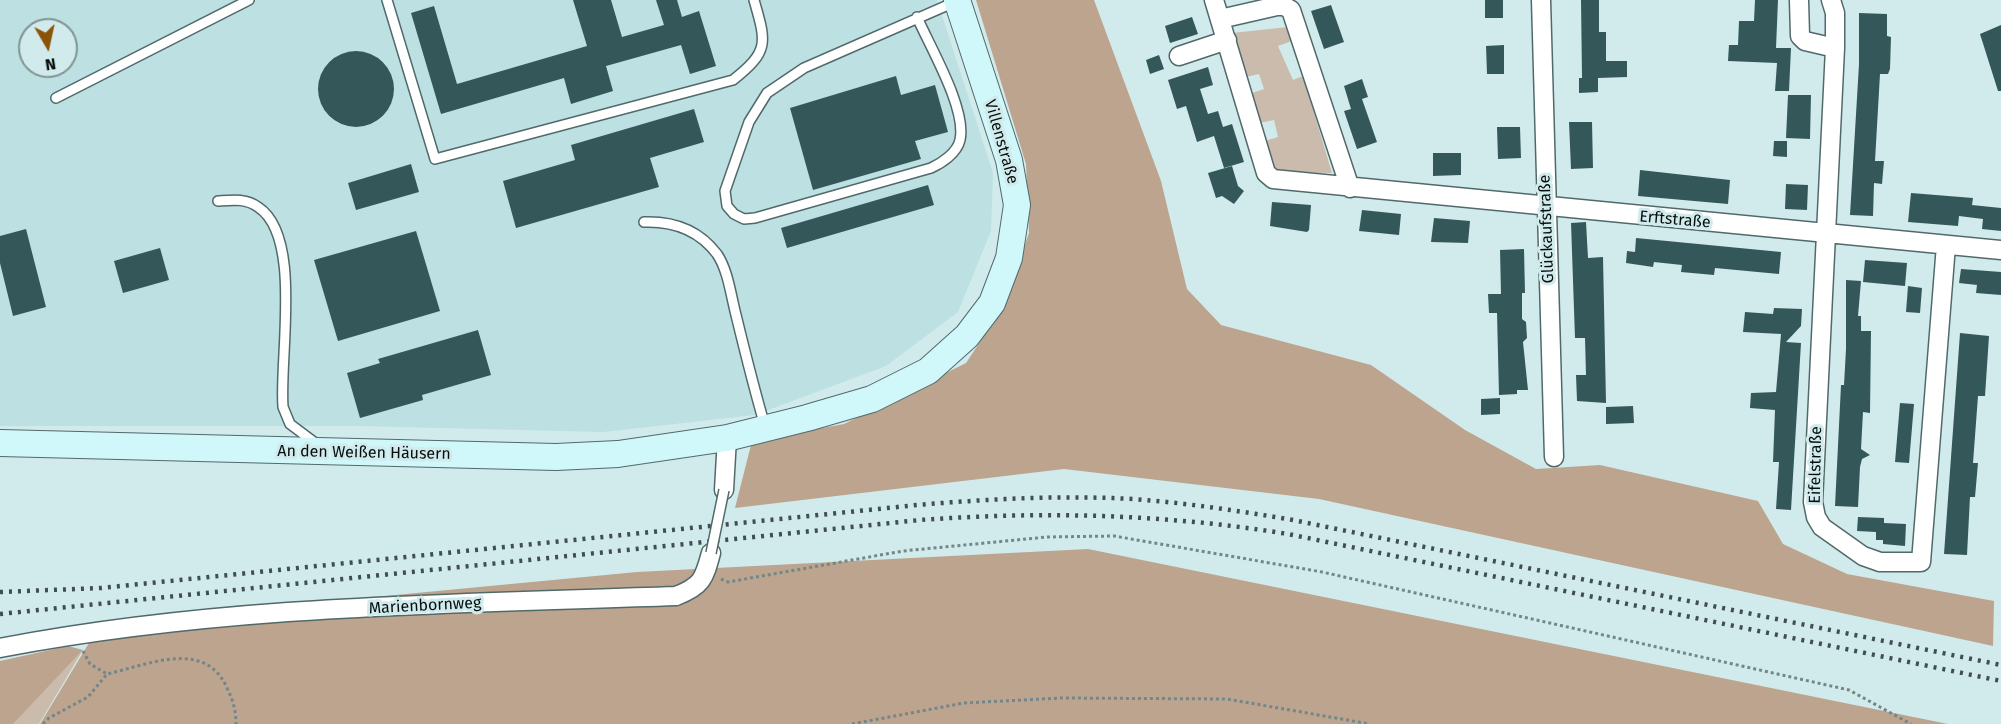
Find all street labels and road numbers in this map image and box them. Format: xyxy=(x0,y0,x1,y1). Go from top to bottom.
street label: Villenstraße xyxy=(980,98,1022,186)
street label: Glückaufstraße xyxy=(1536,174,1558,284)
street label: Erftstraße xyxy=(1639,207,1711,233)
street label: Eifelstraße xyxy=(1806,426,1826,504)
street label: An den Weißen Häusern xyxy=(277,442,451,464)
street label: Marienbornweg xyxy=(368,593,482,619)

